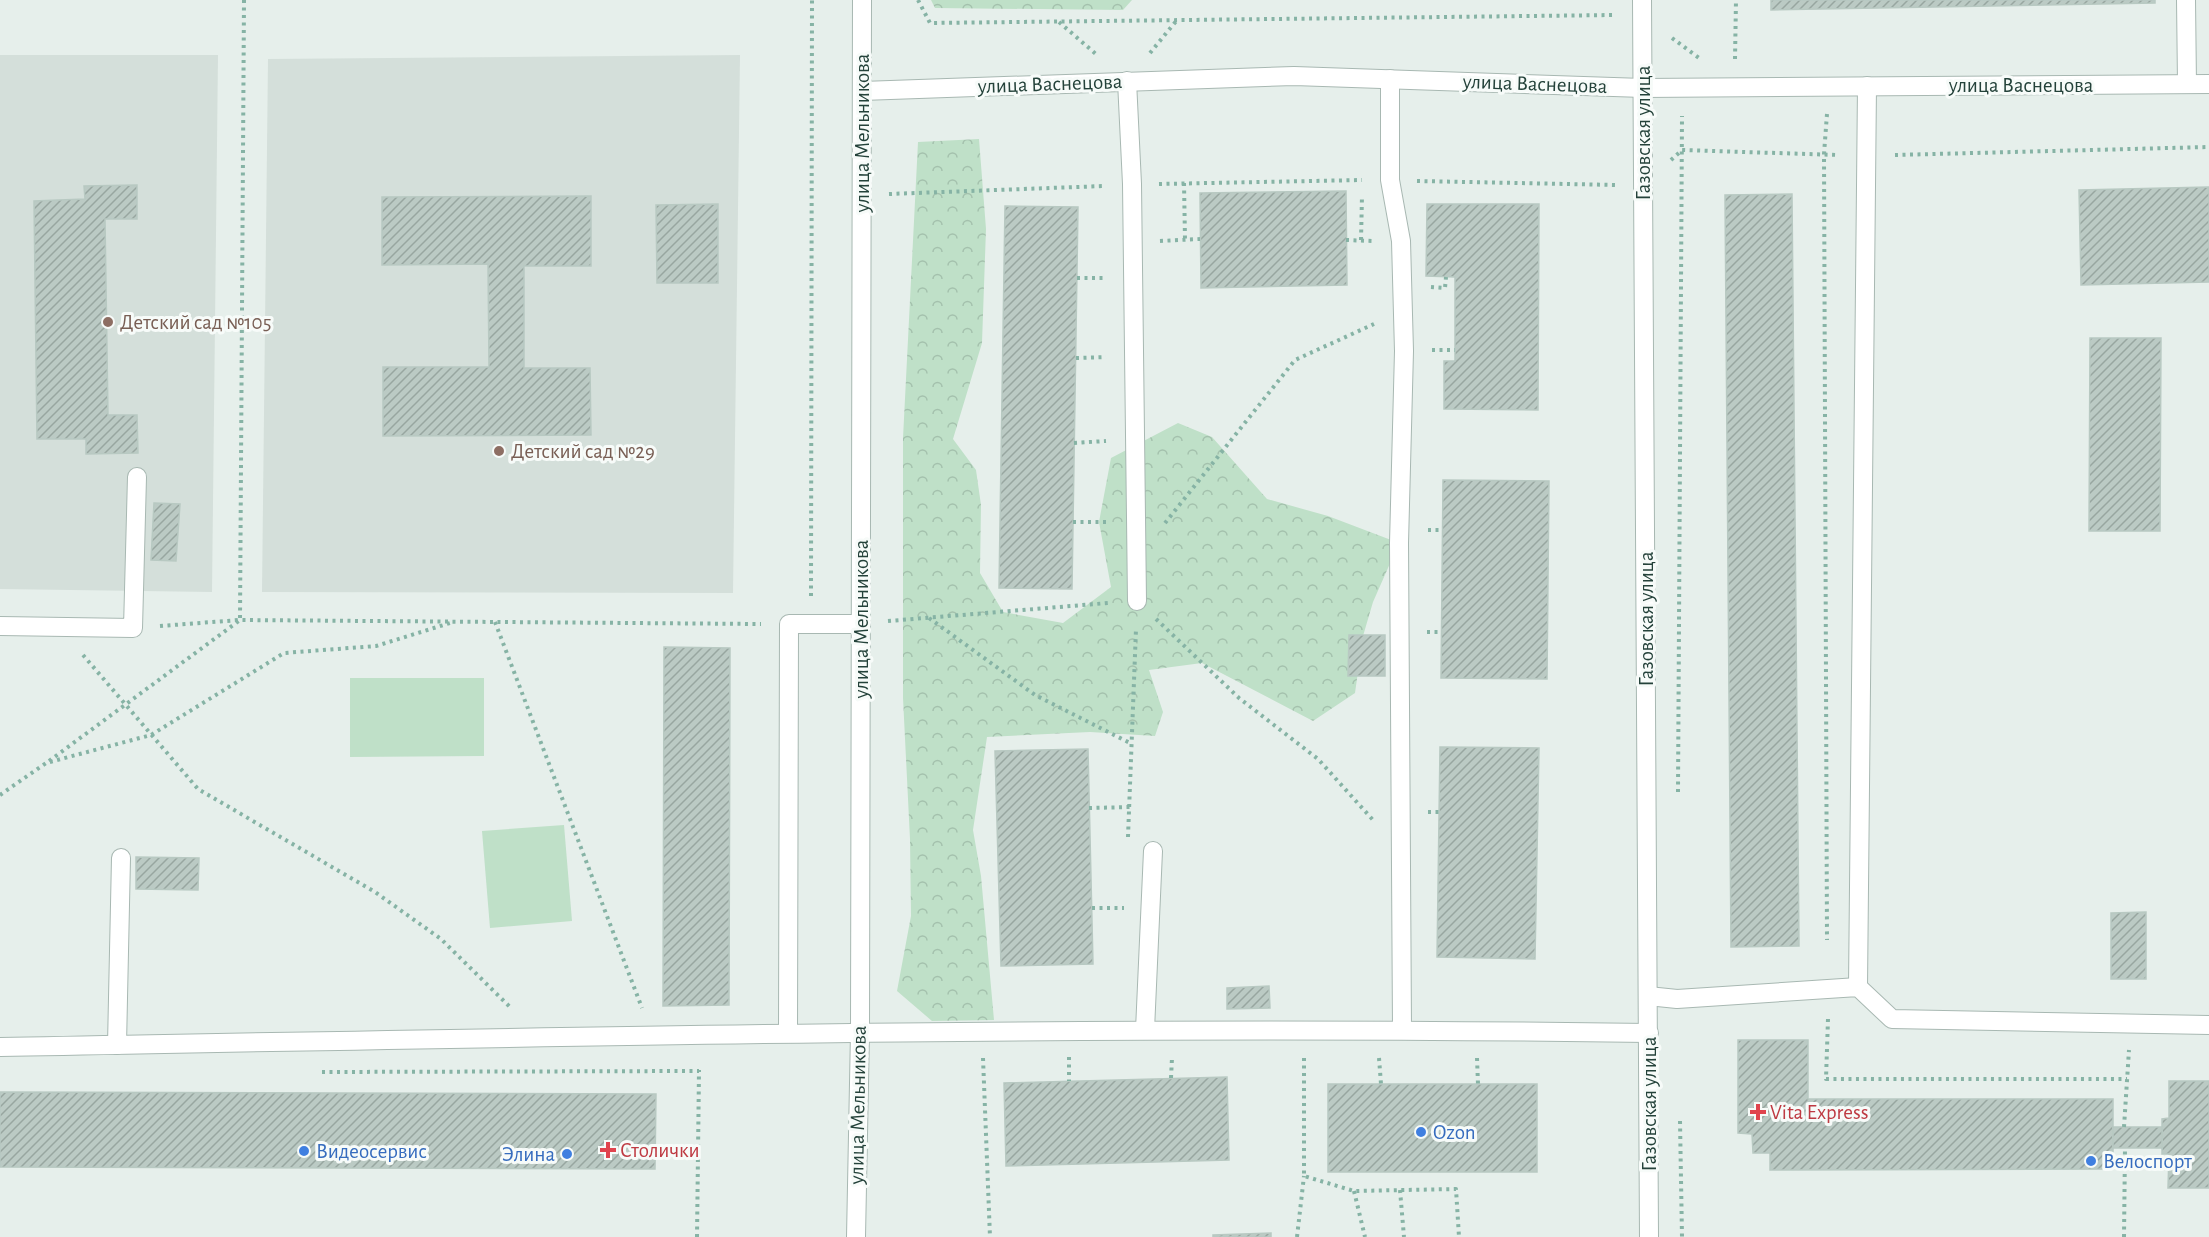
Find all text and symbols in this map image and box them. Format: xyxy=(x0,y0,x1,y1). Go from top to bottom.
street label: улица Мельникова xyxy=(852,53,873,213)
street label: Газовская улица xyxy=(1633,65,1654,201)
street label: улица Васнецова xyxy=(976,71,1123,97)
street label: улица Васнецова xyxy=(1461,71,1608,97)
street label: улица Васнецова xyxy=(1948,75,2094,96)
place label: Детский сад №105 xyxy=(120,312,271,333)
marker: Детский сад №105 xyxy=(101,315,115,329)
place label: Детский сад №29 xyxy=(511,441,655,462)
marker: Детский сад №29 xyxy=(492,444,506,458)
street label: улица Мельникова xyxy=(851,539,872,699)
street label: Газовская улица xyxy=(1636,551,1657,687)
street label: улица Мельникова xyxy=(846,1025,870,1186)
street label: Газовская улица xyxy=(1639,1036,1660,1172)
place label: Vita Express xyxy=(1770,1102,1869,1123)
marker: Vita Express xyxy=(1751,1105,1765,1119)
place label: Ozon xyxy=(1433,1122,1476,1143)
marker: Ozon xyxy=(1414,1125,1428,1139)
place label: Столички xyxy=(620,1140,700,1161)
place label: Видеосервис xyxy=(316,1141,427,1162)
marker: Столички xyxy=(601,1143,615,1157)
marker: Видеосервис xyxy=(297,1144,311,1158)
place label: Элина xyxy=(502,1144,555,1165)
marker: Элина xyxy=(560,1147,574,1161)
place label: Велоспорт xyxy=(2103,1151,2192,1172)
marker: Велоспорт xyxy=(2084,1154,2098,1168)

